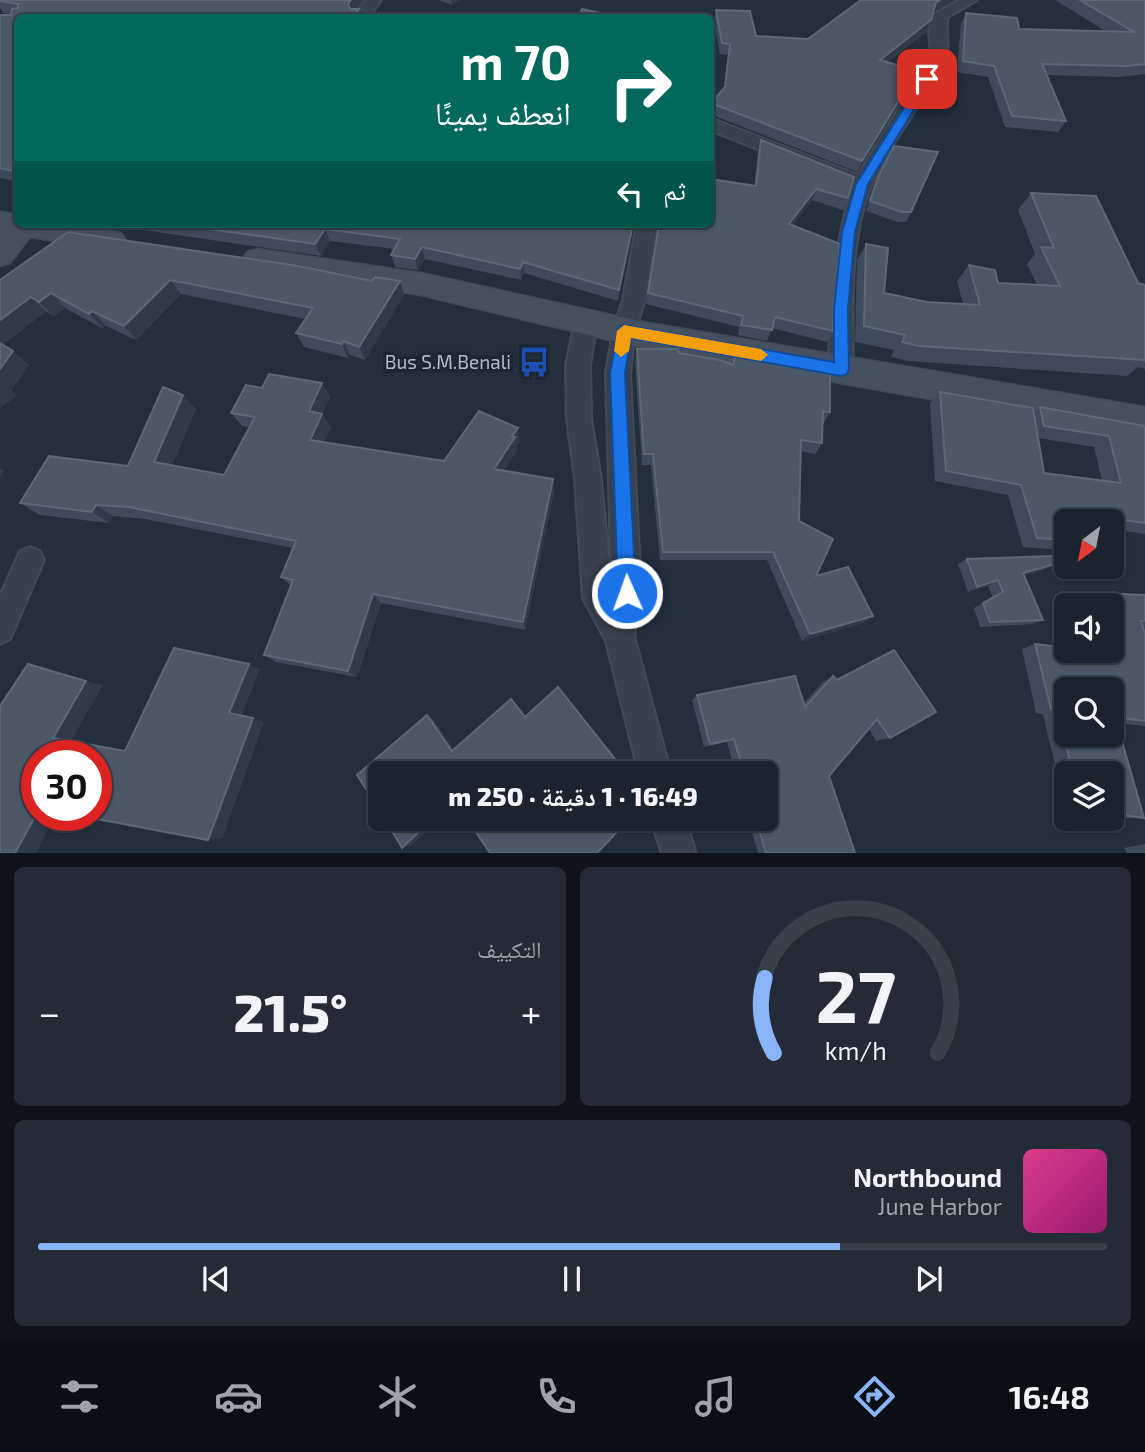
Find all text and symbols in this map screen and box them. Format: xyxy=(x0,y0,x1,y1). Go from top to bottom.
text: 70 m xyxy=(460,31,571,90)
icon: right xyxy=(595,42,686,133)
pin xyxy=(897,49,957,109)
icon: arrive xyxy=(908,60,946,98)
text: انعطف يمينًا xyxy=(435,93,571,131)
text: ثم xyxy=(663,174,686,205)
icon: left xyxy=(611,175,649,213)
bus stop icon: Bus S.M.Benali xyxy=(517,345,551,379)
place label: Bus S.M.Benali xyxy=(385,350,511,373)
north arrow xyxy=(1054,509,1124,579)
map controls xyxy=(1054,509,1124,831)
position arrow xyxy=(590,556,664,630)
button: sound xyxy=(1054,593,1124,663)
button: search xyxy=(1054,677,1124,747)
speed limit sign: 30 xyxy=(21,740,112,831)
button: layers xyxy=(1054,761,1124,831)
text: 16:49 · 1 دقيقة · 250 m xyxy=(448,780,698,811)
text: التكييف xyxy=(477,935,542,963)
text: 27 xyxy=(815,950,896,1038)
text: 21.5° xyxy=(233,980,347,1042)
text: − xyxy=(38,989,60,1035)
text: + xyxy=(521,989,541,1035)
text: km/h xyxy=(824,1034,886,1064)
text: Northbound xyxy=(853,1161,1002,1192)
text: June Harbor xyxy=(878,1192,1002,1220)
icon: previous xyxy=(197,1260,235,1298)
icon: pause xyxy=(553,1260,591,1298)
icon: next xyxy=(910,1260,948,1298)
icon: filters xyxy=(55,1372,104,1421)
icon: car xyxy=(214,1372,263,1421)
icon: climate xyxy=(373,1372,422,1421)
icon: phone xyxy=(532,1372,581,1421)
icon: music xyxy=(691,1372,740,1421)
icon: directions xyxy=(850,1372,899,1421)
text: 16:48 xyxy=(1009,1377,1090,1415)

